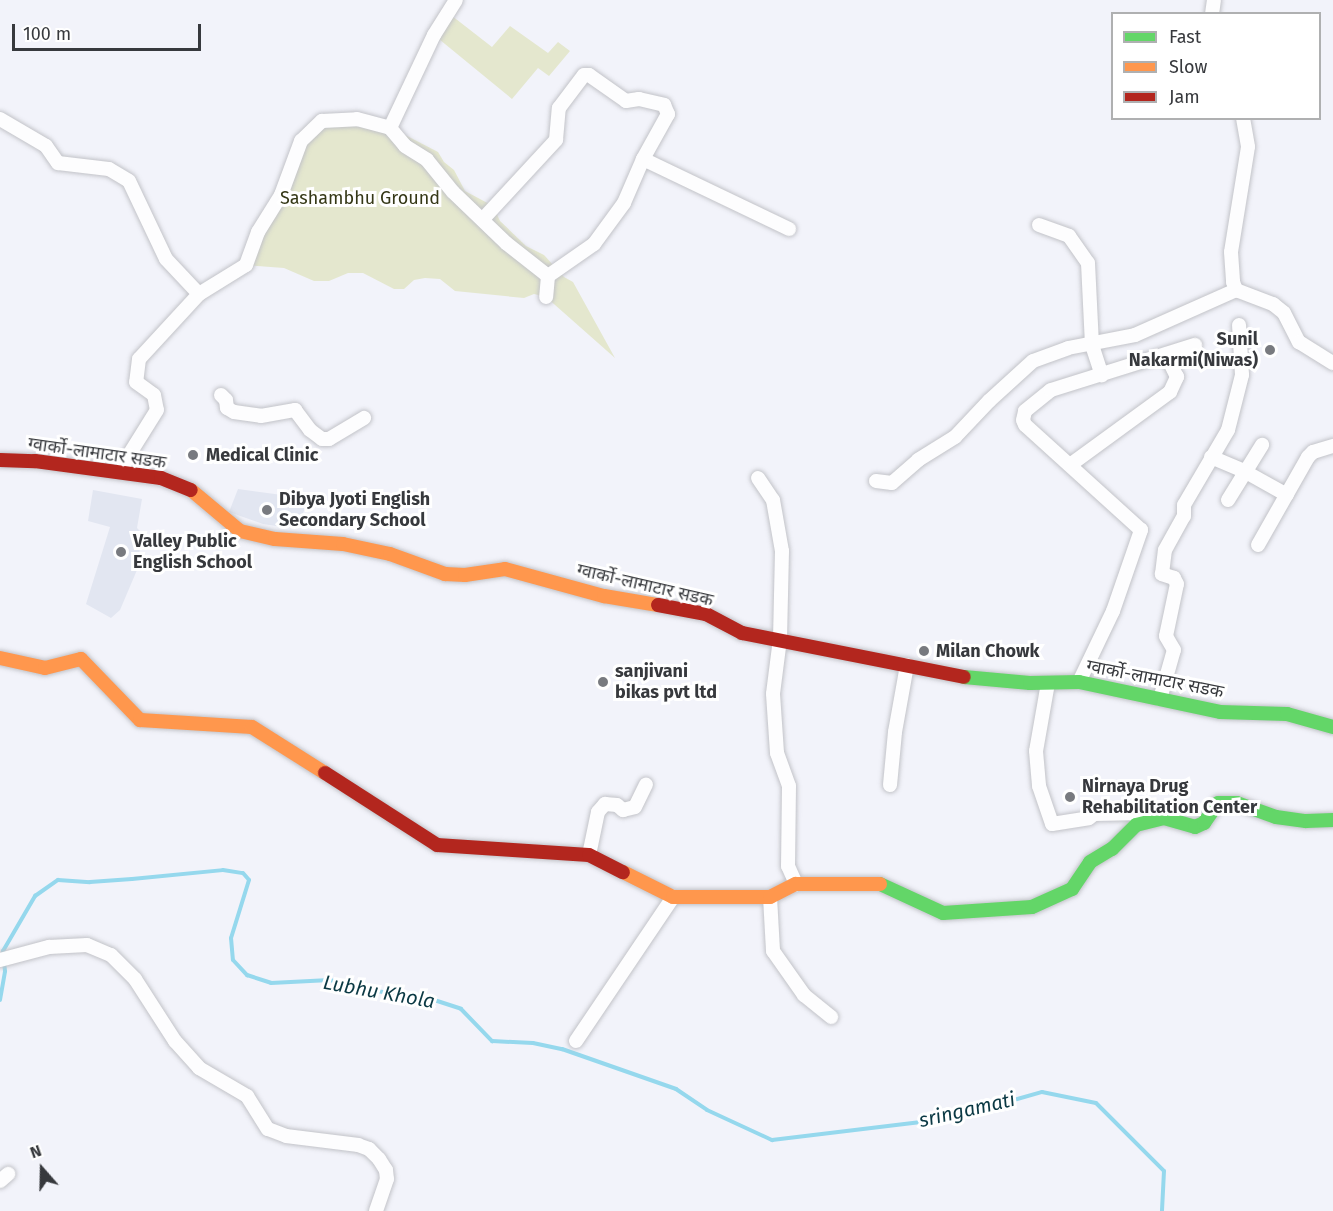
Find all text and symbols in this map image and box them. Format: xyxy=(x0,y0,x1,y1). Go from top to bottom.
scale bar xyxy=(15,12,204,50)
legend xyxy=(1111,12,1321,120)
text: 100 m xyxy=(23,23,71,45)
text: Fast xyxy=(1169,26,1201,48)
text: Slow xyxy=(1169,56,1207,78)
text: Jam xyxy=(1169,86,1200,108)
park label: Sashambhu Ground xyxy=(280,187,440,209)
place label: Sunil Nakarmi(Niwas) xyxy=(1129,329,1258,372)
marker: Sunil Nakarmi(Niwas) xyxy=(1263,343,1277,357)
street label: ग्वार्को-लामाटार सडक xyxy=(27,433,167,473)
place label: Medical Clinic xyxy=(206,444,318,466)
marker: Medical Clinic xyxy=(184,446,202,464)
place label: Dibya Jyoti English Secondary School xyxy=(279,489,430,532)
marker: Dibya Jyoti English Secondary School xyxy=(260,503,274,517)
place label: Valley Public English School xyxy=(133,531,252,574)
marker: Valley Public English School xyxy=(114,545,128,559)
street label: ग्वार्को-लामाटार सडक xyxy=(575,559,715,611)
place label: Milan Chowk xyxy=(936,640,1039,662)
marker: Milan Chowk xyxy=(917,644,931,658)
street label: ग्वार्को-लामाटार सडक xyxy=(1085,655,1225,703)
place label: sanjivani bikas pvt ltd xyxy=(615,661,717,704)
marker: sanjivani bikas pvt ltd xyxy=(596,675,610,689)
place label: Nirnaya Drug Rehabilitation Center xyxy=(1082,776,1257,818)
marker: Nirnaya Drug Rehabilitation Center xyxy=(1063,790,1077,804)
water label: Lubhu Khola xyxy=(321,970,437,1014)
water label: sringamati xyxy=(917,1087,1017,1133)
north arrow xyxy=(12,1139,72,1199)
text: N xyxy=(27,1141,44,1162)

